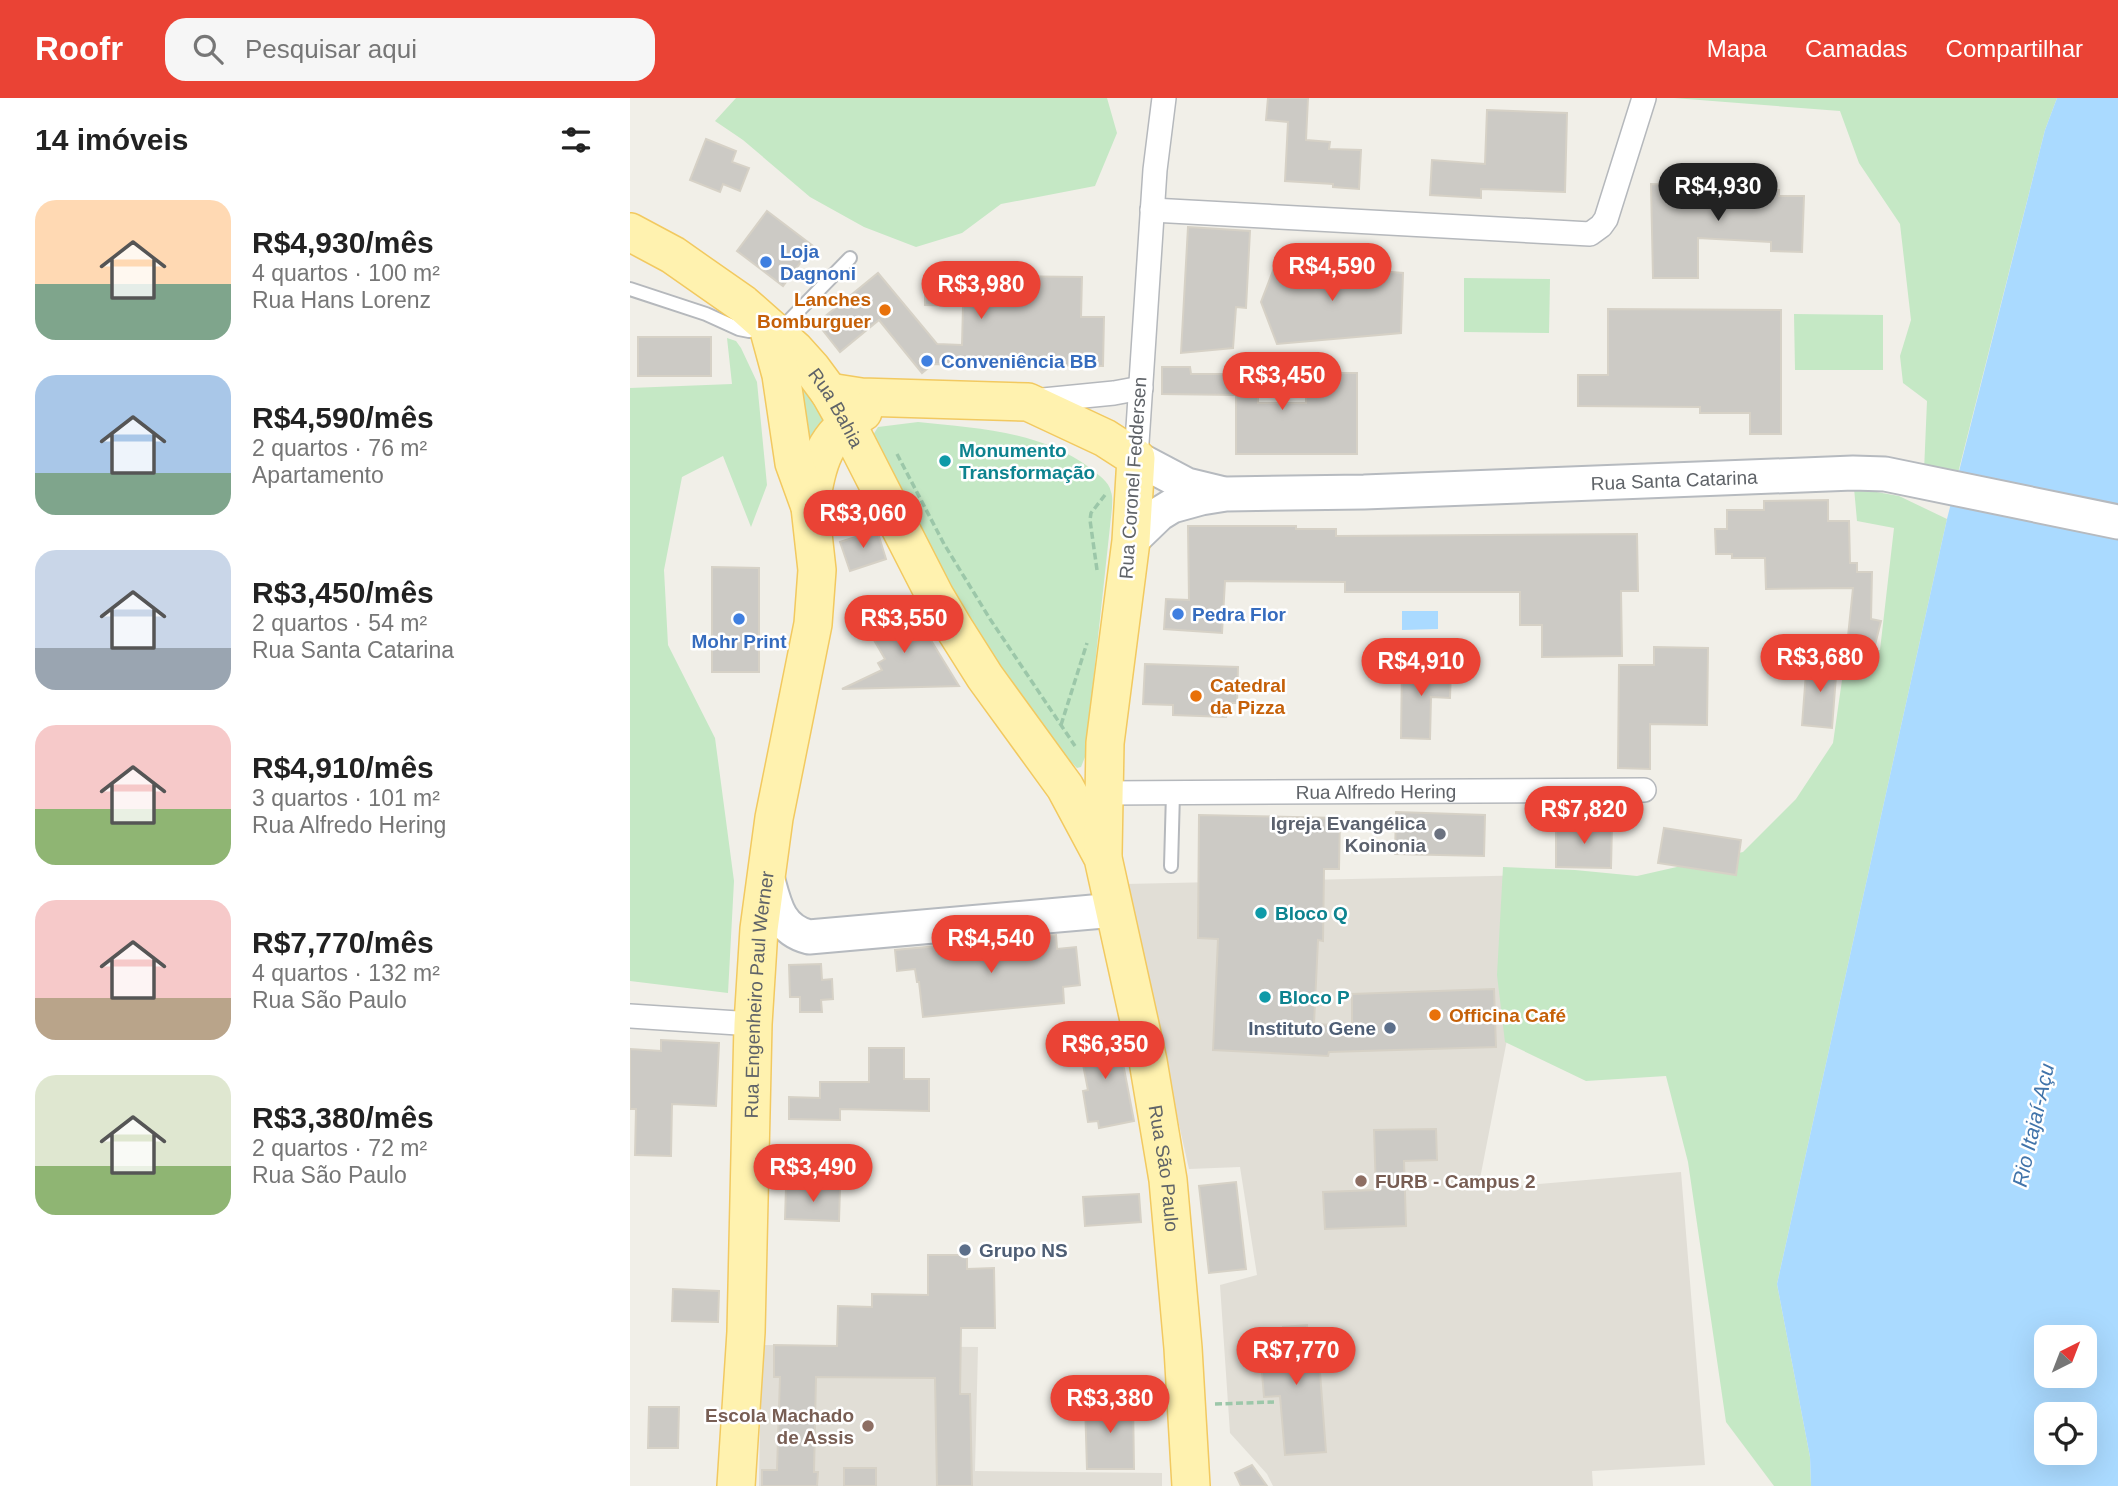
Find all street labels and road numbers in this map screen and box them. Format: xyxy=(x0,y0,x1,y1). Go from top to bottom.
street label: Rua Bahia xyxy=(804,364,868,451)
street label: Rua Coronel Feddersen xyxy=(1115,376,1151,580)
street label: Rua Santa Catarina xyxy=(1590,466,1758,494)
street label: Rua Alfredo Hering xyxy=(1296,781,1456,802)
street label: Rua Engenheiro Paul Werner xyxy=(740,869,777,1119)
street label: Rua São Paulo xyxy=(1145,1103,1183,1233)

